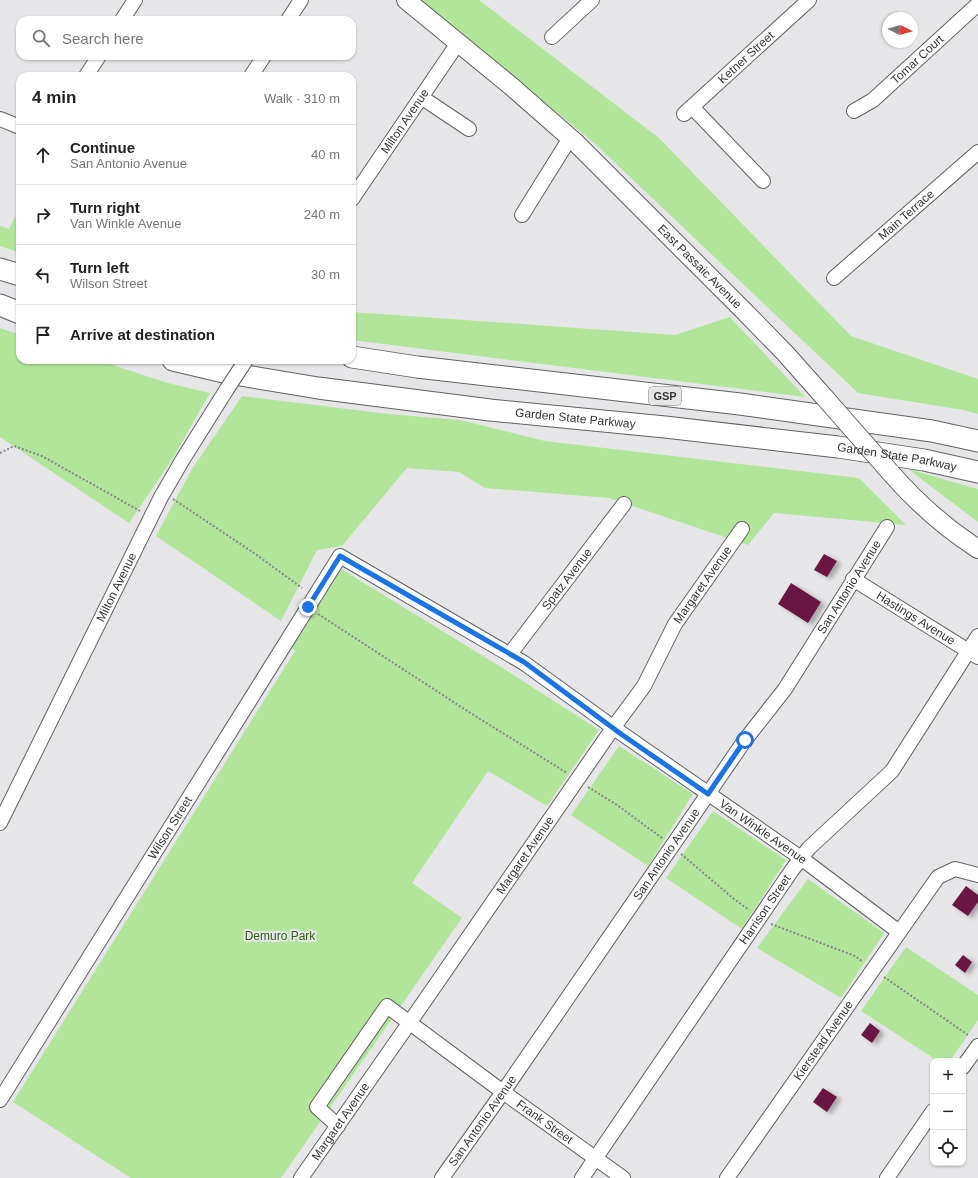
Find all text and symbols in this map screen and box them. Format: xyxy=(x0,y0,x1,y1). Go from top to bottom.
north arrow xyxy=(882,12,918,48)
search box xyxy=(16,16,356,60)
icon: search xyxy=(30,27,52,49)
street label: Ketner Street xyxy=(715,28,777,86)
text: Search here xyxy=(62,30,144,47)
street label: Tomar Court xyxy=(888,32,947,87)
street label: Milton Avenue xyxy=(378,86,432,156)
text: 4 min xyxy=(32,88,76,107)
text: Walk · 310 m xyxy=(264,91,340,106)
text: Continue xyxy=(70,139,135,156)
icon: ahead xyxy=(32,144,54,166)
text: 40 m xyxy=(311,147,340,162)
text: San Antonio Avenue xyxy=(70,156,187,171)
street label: Main Terrace xyxy=(876,187,937,243)
text: Turn right xyxy=(70,199,140,216)
icon: right xyxy=(32,204,54,226)
text: 240 m xyxy=(304,207,340,222)
text: Van Winkle Avenue xyxy=(70,216,182,231)
street label: East Passaic Avenue xyxy=(655,222,745,312)
text: Turn left xyxy=(70,259,129,276)
icon: left xyxy=(32,264,54,286)
text: 30 m xyxy=(311,267,340,282)
text: Wilson Street xyxy=(70,276,147,291)
icon: arrive xyxy=(32,324,54,346)
text: Arrive at destination xyxy=(70,326,215,343)
road number: GSP xyxy=(649,387,681,405)
street label: Garden State Parkway xyxy=(515,405,636,431)
street label: Garden State Parkway xyxy=(836,440,958,474)
street label: San Antonio Avenue xyxy=(815,537,884,636)
street label: Margaret Avenue xyxy=(671,543,735,626)
street label: Spatz Avenue xyxy=(539,545,595,613)
street label: Milton Avenue xyxy=(94,550,140,624)
street label: Hastings Avenue xyxy=(874,588,958,648)
route end xyxy=(299,598,317,616)
route start xyxy=(736,731,754,749)
street label: Wilson Street xyxy=(145,793,195,862)
street label: Van Winkle Avenue xyxy=(717,797,810,867)
street label: San Antonio Avenue xyxy=(630,805,703,903)
street label: Margaret Avenue xyxy=(493,813,557,897)
street label: Harrison Street xyxy=(737,872,794,947)
park label: Demuro Park xyxy=(245,929,316,943)
street label: Kierstead Avenue xyxy=(791,998,856,1083)
map controls xyxy=(930,1058,966,1166)
button: + xyxy=(930,1058,966,1094)
street label: San Antonio Avenue xyxy=(446,1072,519,1169)
street label: Margaret Avenue xyxy=(309,1080,373,1163)
button: − xyxy=(930,1094,966,1130)
street label: Frank Street xyxy=(514,1097,576,1147)
button: locate xyxy=(930,1130,966,1166)

